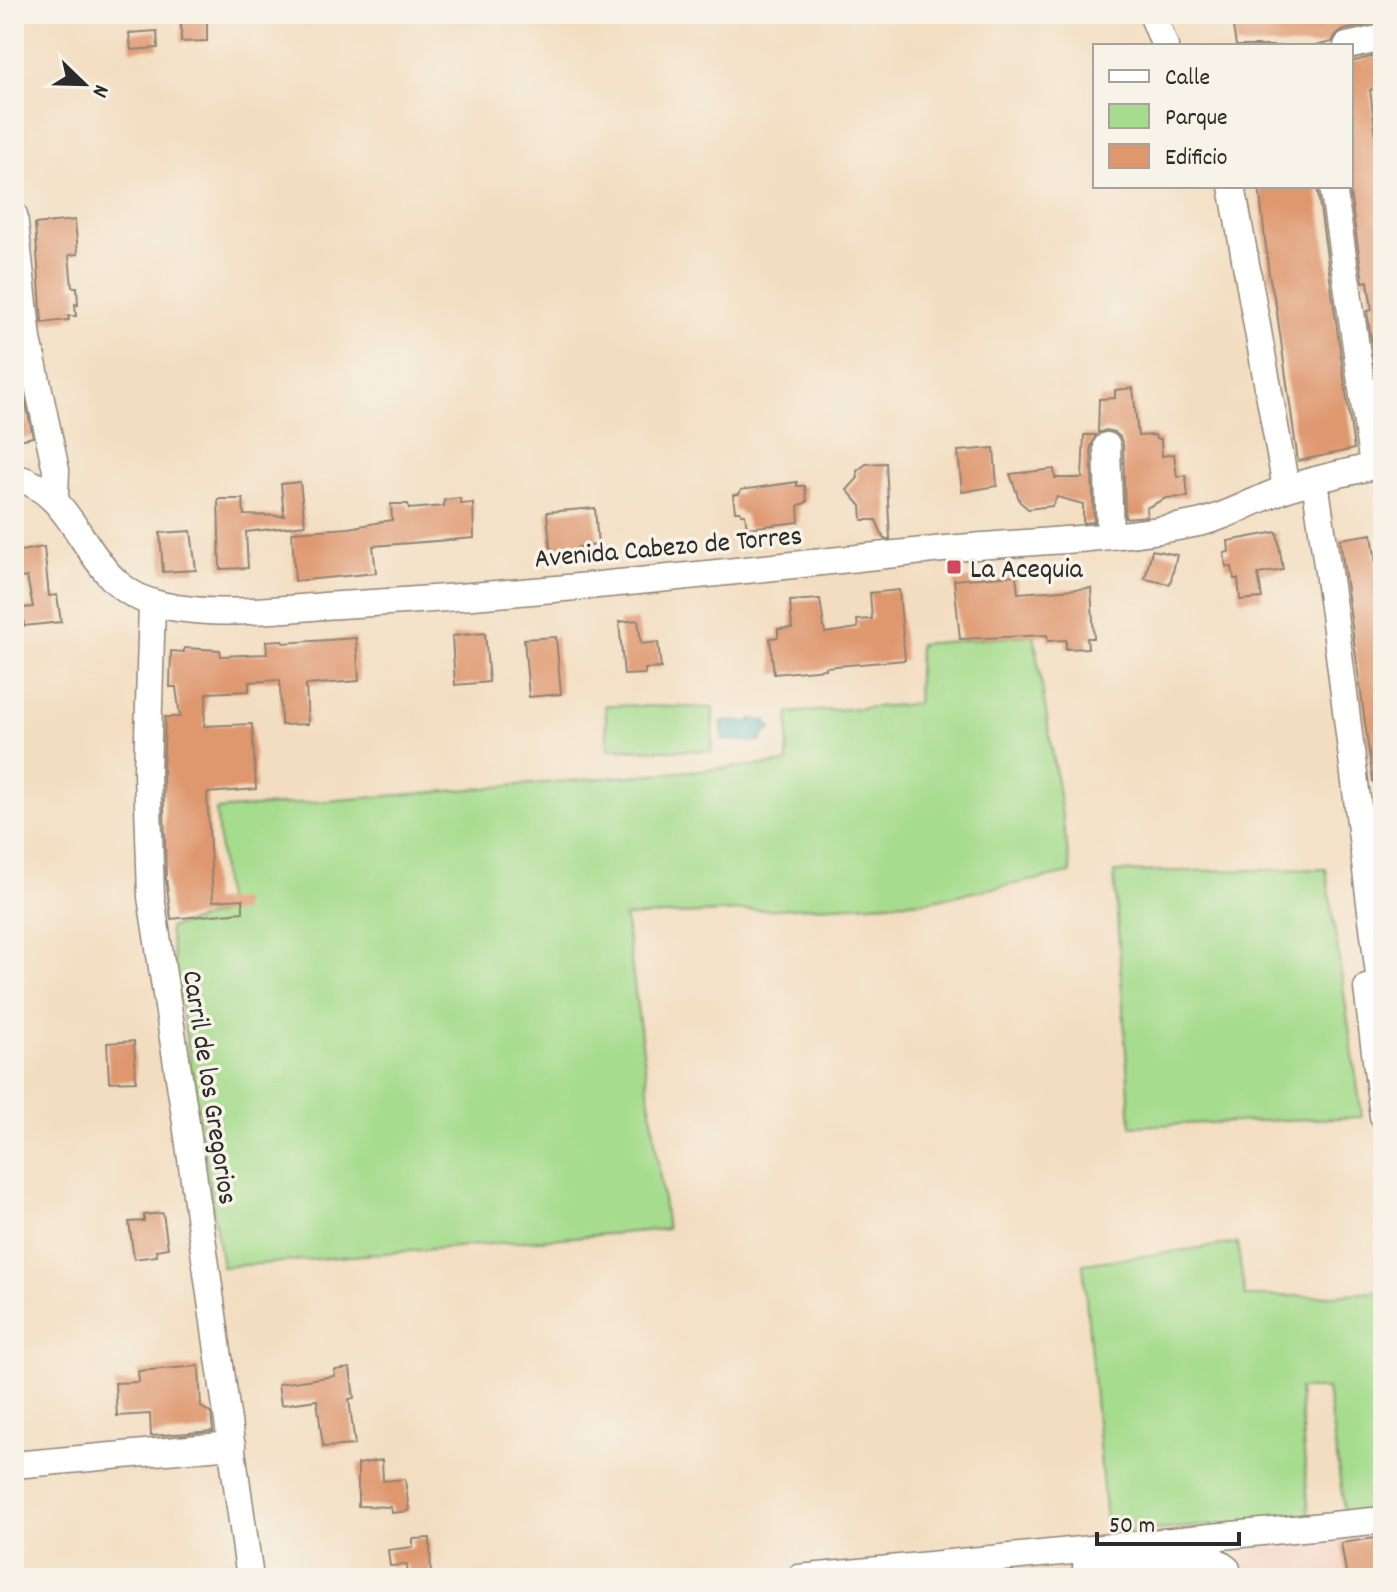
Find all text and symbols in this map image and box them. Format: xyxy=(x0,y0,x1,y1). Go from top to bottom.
north arrow xyxy=(44,44,124,124)
legend xyxy=(1093,44,1353,188)
text: Calle xyxy=(1165,62,1210,96)
text: N xyxy=(83,79,116,102)
text: Parque xyxy=(1165,102,1228,136)
text: Edificio xyxy=(1165,142,1227,176)
street label: Avenida Cabezo de Torres xyxy=(533,518,804,582)
place label: La Acequia xyxy=(970,552,1084,592)
marker: La Acequia xyxy=(945,558,963,576)
street label: Carril de los Gregorios xyxy=(169,968,245,1208)
scale bar xyxy=(1097,1496,1239,1546)
text: 50 m xyxy=(1109,1510,1155,1544)

